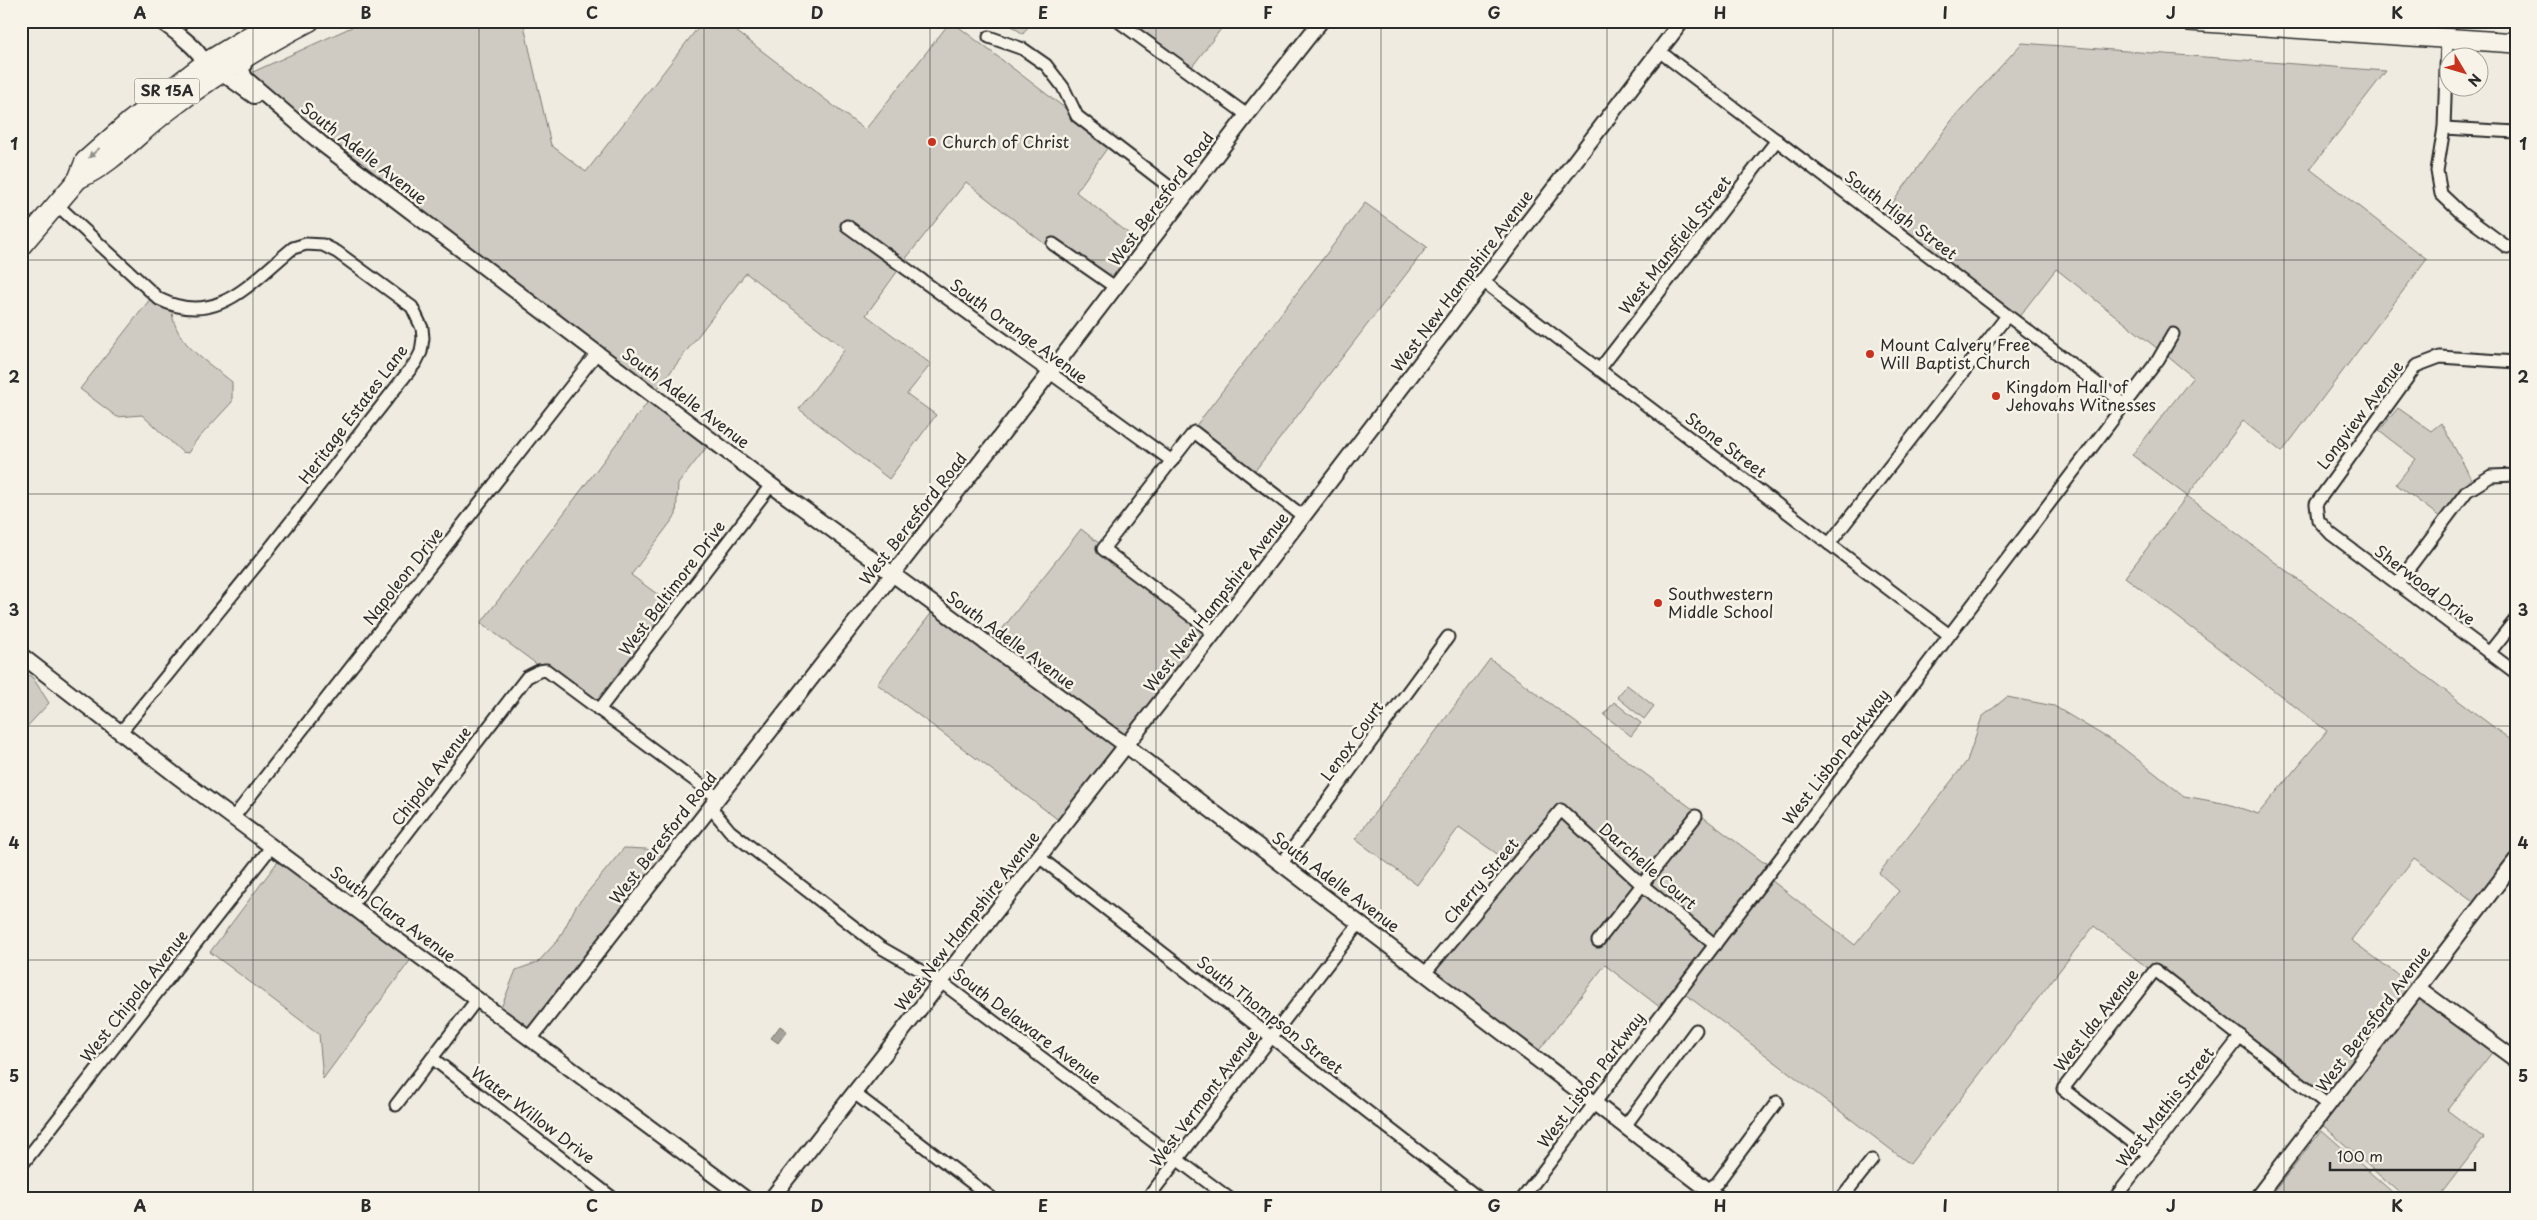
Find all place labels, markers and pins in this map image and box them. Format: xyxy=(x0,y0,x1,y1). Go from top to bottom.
place label: Church of Christ xyxy=(942,129,1069,153)
marker: Church of Christ xyxy=(926,136,938,148)
place label: Mount Calvery Free Will Baptist Church xyxy=(1880,332,2030,374)
marker: Mount Calvery Free Will Baptist Church xyxy=(1864,348,1876,360)
place label: Kingdom Hall of Jehovahs Witnesses xyxy=(2006,374,2156,416)
marker: Kingdom Hall of Jehovahs Witnesses xyxy=(1990,390,2002,402)
place label: Southwestern Middle School xyxy=(1668,581,1773,623)
marker: Southwestern Middle School xyxy=(1652,597,1664,609)

